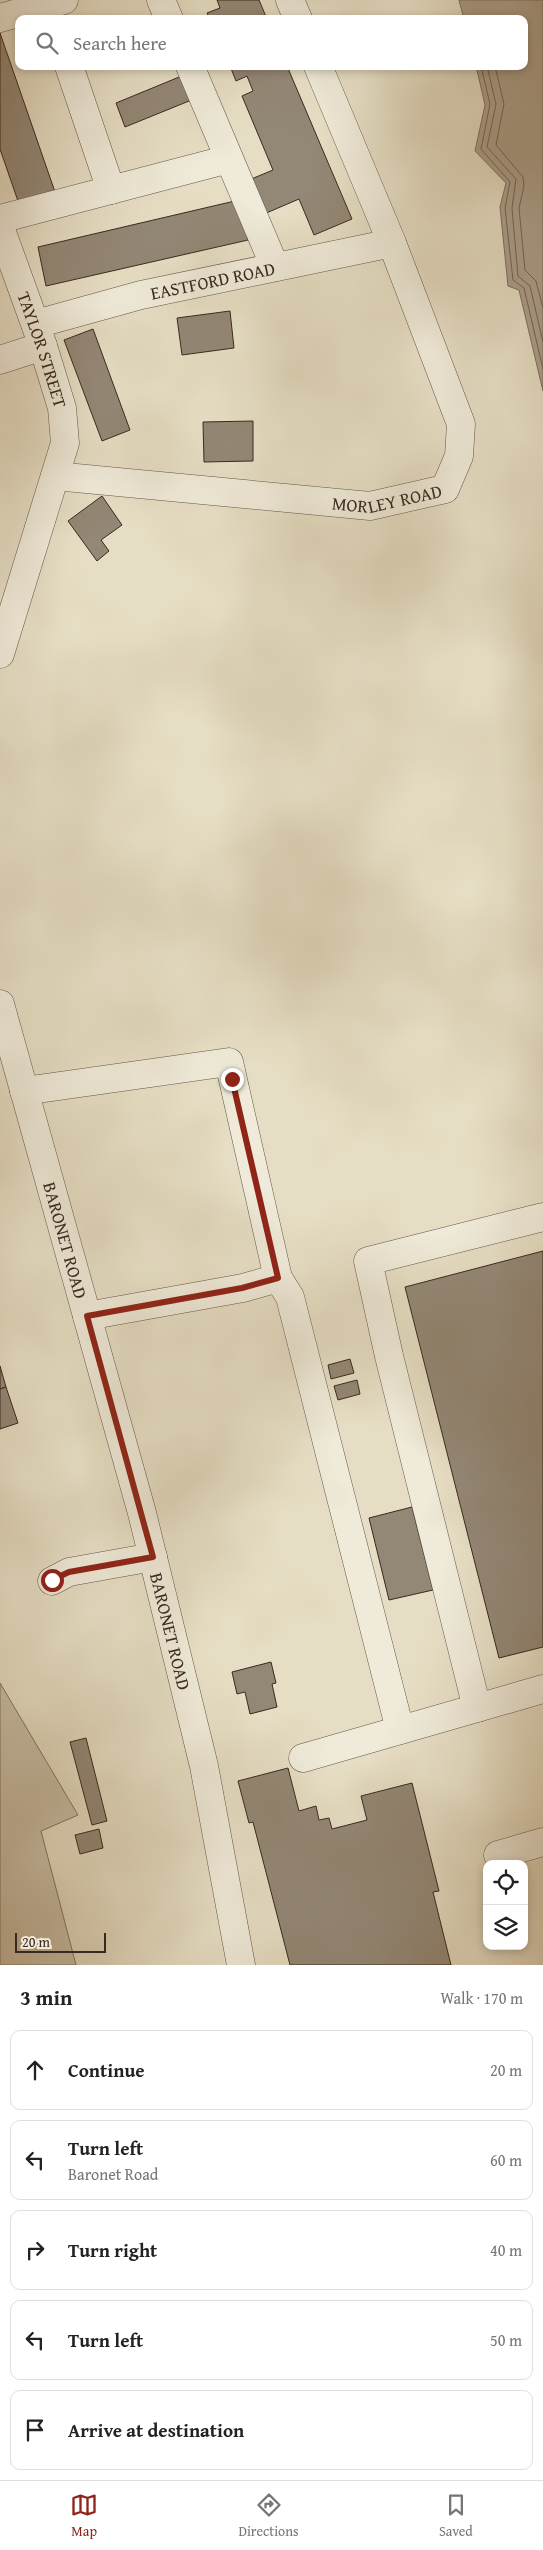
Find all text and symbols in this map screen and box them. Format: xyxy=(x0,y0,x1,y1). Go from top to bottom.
search box xyxy=(15,15,528,70)
icon: search xyxy=(33,29,61,57)
text: Search here xyxy=(73,29,167,57)
street label: EASTFORD ROAD xyxy=(148,254,277,306)
street label: TAYLOR STREET xyxy=(11,288,75,411)
street label: MORLEY ROAD xyxy=(331,477,445,520)
route end xyxy=(221,1068,244,1091)
street label: BARONET ROAD xyxy=(37,1179,95,1301)
route start xyxy=(41,1569,64,1592)
street label: BARONET ROAD xyxy=(144,1570,198,1693)
map controls xyxy=(483,1860,528,1950)
button: locate xyxy=(483,1860,528,1905)
button: layers xyxy=(483,1905,528,1950)
scale bar xyxy=(15,1930,106,1953)
text: 20 m xyxy=(22,1932,50,1952)
text: 3 min xyxy=(20,1982,72,2013)
text: Walk · 170 m xyxy=(440,1986,523,2010)
icon: ahead xyxy=(21,2056,49,2084)
text: Continue xyxy=(68,2056,145,2084)
text: 20 m xyxy=(490,2058,522,2082)
text: Turn left xyxy=(68,2134,143,2162)
icon: left xyxy=(21,2146,49,2174)
text: 60 m xyxy=(490,2148,522,2172)
text: Baronet Road xyxy=(68,2162,158,2186)
icon: right xyxy=(21,2236,49,2264)
text: Turn right xyxy=(68,2236,157,2264)
text: 40 m xyxy=(490,2238,522,2262)
icon: left xyxy=(21,2326,49,2354)
text: Turn left xyxy=(68,2326,143,2354)
text: 50 m xyxy=(490,2328,522,2352)
icon: arrive xyxy=(21,2416,49,2444)
text: Arrive at destination xyxy=(68,2416,244,2444)
tab: Map xyxy=(70,2491,98,2541)
tab: Directions xyxy=(238,2491,299,2541)
tab: Saved xyxy=(439,2491,473,2541)

